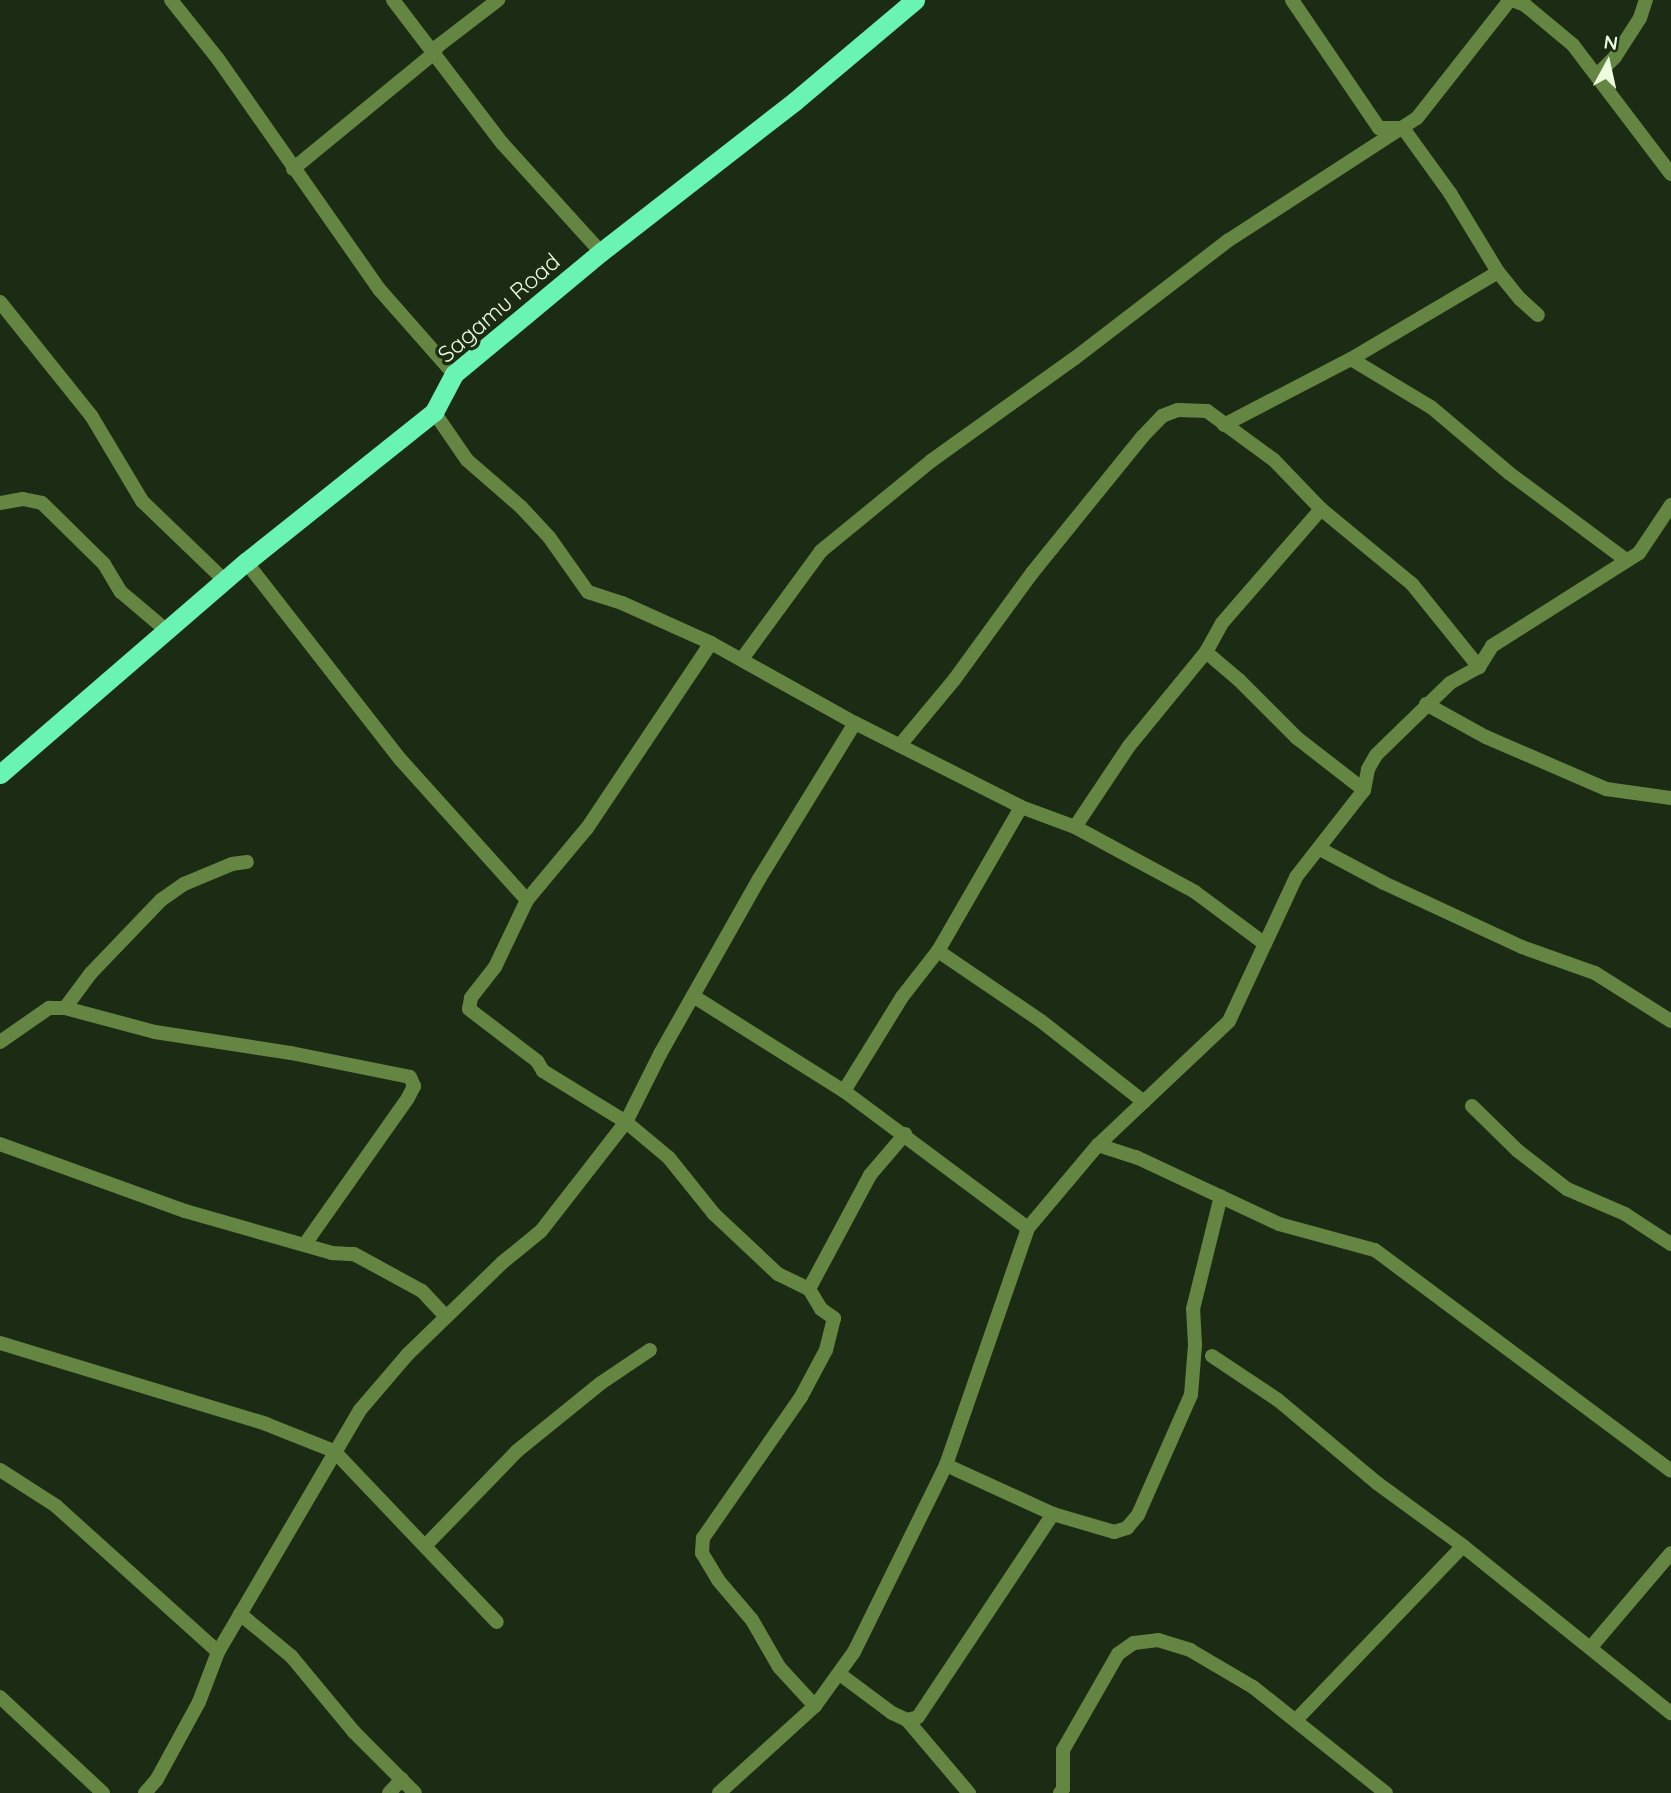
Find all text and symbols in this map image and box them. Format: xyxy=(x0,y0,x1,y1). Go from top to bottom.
north arrow xyxy=(1573,28,1643,98)
text: N xyxy=(1602,29,1620,55)
street label: Sagamu Road xyxy=(432,248,566,368)

